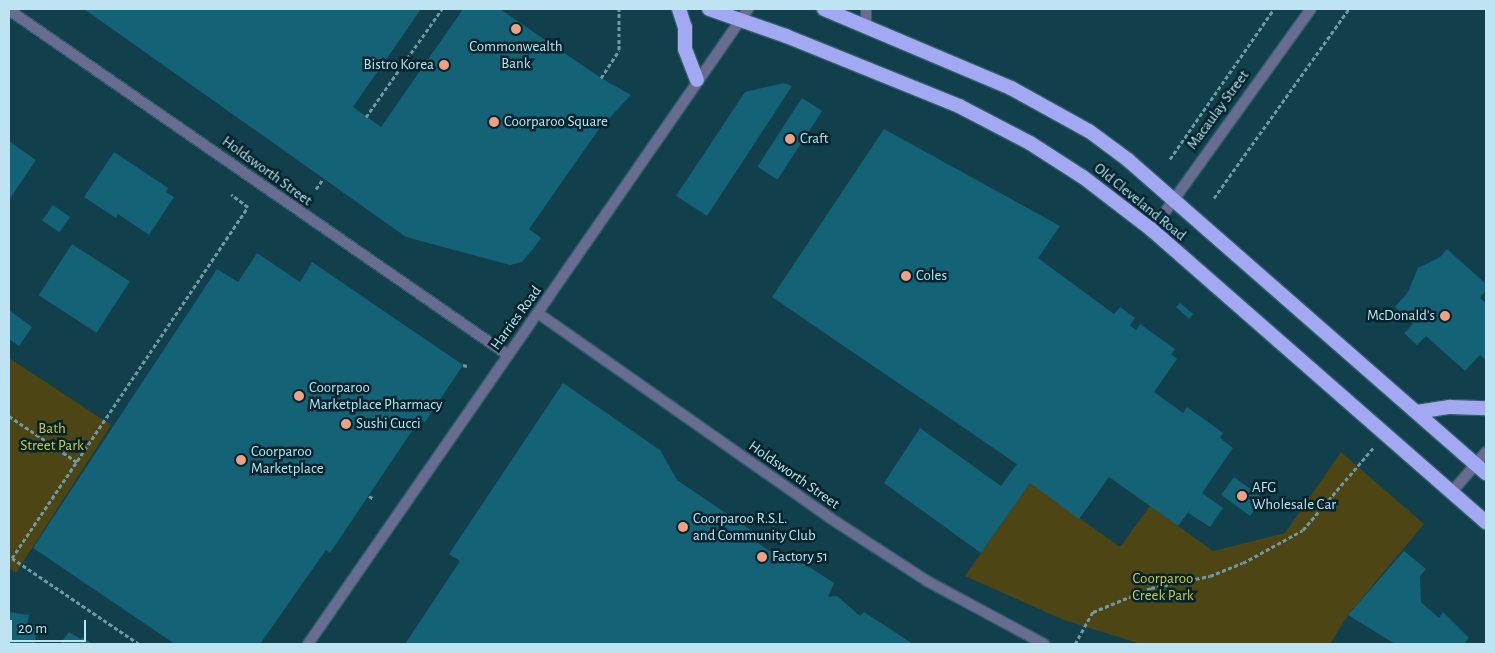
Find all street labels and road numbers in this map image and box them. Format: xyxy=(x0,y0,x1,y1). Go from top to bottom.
street label: Macaulay Street xyxy=(1183,67,1253,153)
street label: Holdsworth Street xyxy=(219,132,315,210)
street label: Old Cleveland Road xyxy=(1090,159,1190,245)
street label: Harries Road xyxy=(487,282,545,354)
street label: Holdsworth Street xyxy=(745,437,843,513)

